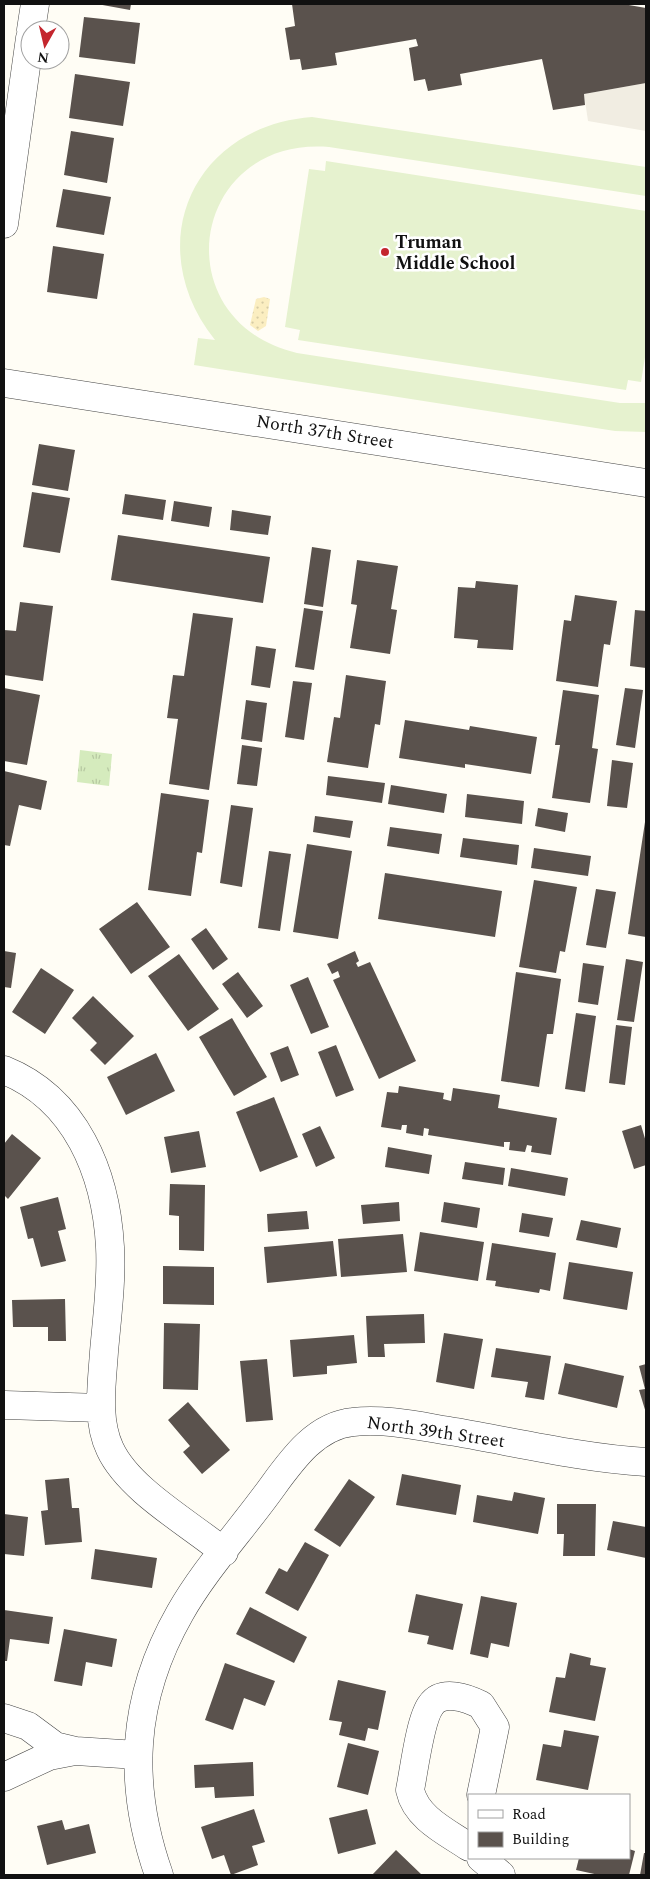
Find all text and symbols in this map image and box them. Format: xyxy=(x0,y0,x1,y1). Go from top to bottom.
north arrow xyxy=(20,20,70,70)
text: N xyxy=(36,46,50,69)
place label: Truman Middle School xyxy=(395,229,515,277)
marker: Truman Middle School xyxy=(379,246,391,258)
street label: North 37th Street xyxy=(254,408,396,456)
street label: North 39th Street xyxy=(365,1409,507,1455)
legend xyxy=(468,1794,630,1859)
text: Road xyxy=(512,1803,546,1826)
text: Building xyxy=(512,1828,569,1851)

